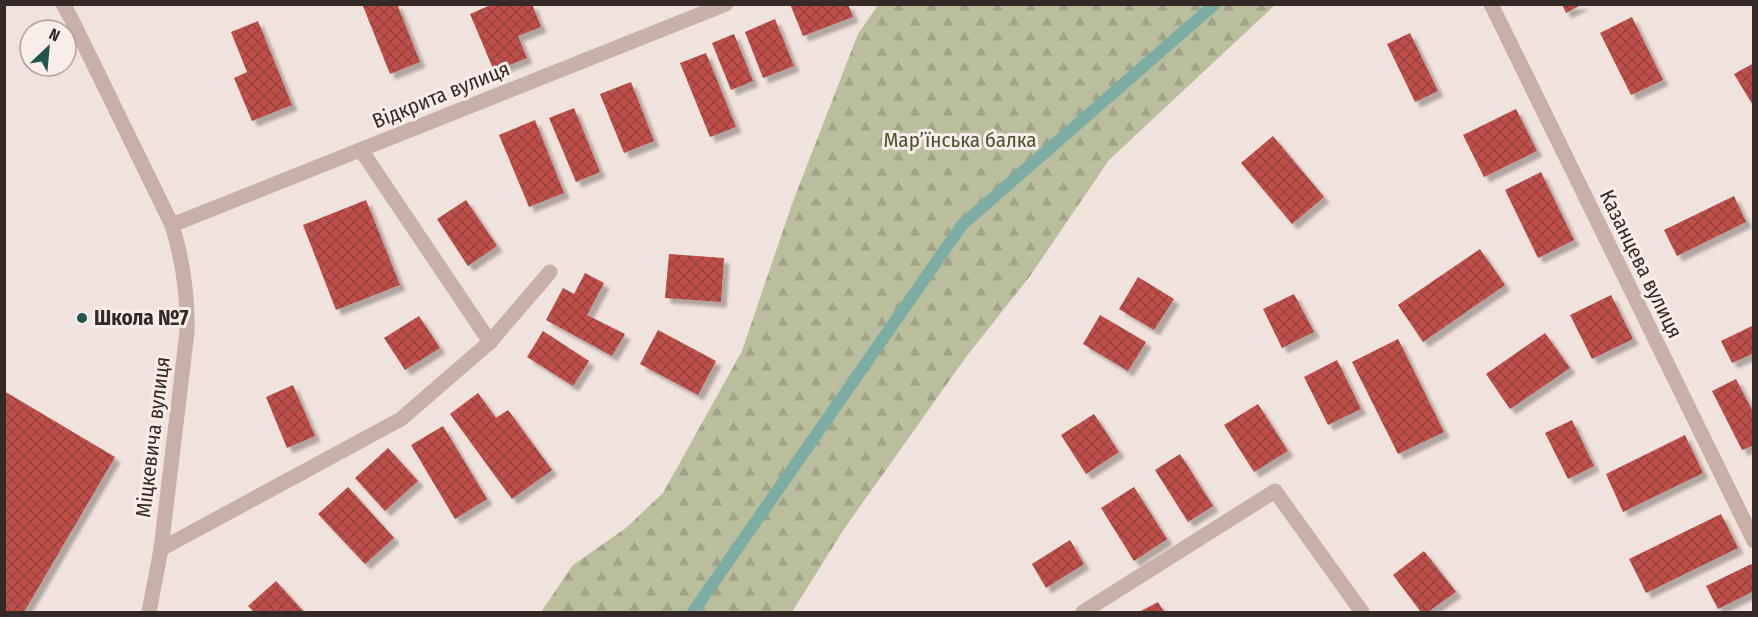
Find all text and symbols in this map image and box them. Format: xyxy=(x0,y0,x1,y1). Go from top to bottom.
north arrow xyxy=(18,18,78,78)
text: N xyxy=(46,24,63,46)
street label: Відкрита вулиця xyxy=(369,56,513,134)
park label: Мар’їнська балка xyxy=(883,127,1037,153)
street label: Казанцева вулиця xyxy=(1594,186,1688,342)
place label: Школа №7 xyxy=(94,305,188,331)
marker: Школа №7 xyxy=(75,311,89,325)
street label: Міцкевича вулиця xyxy=(130,355,176,519)

